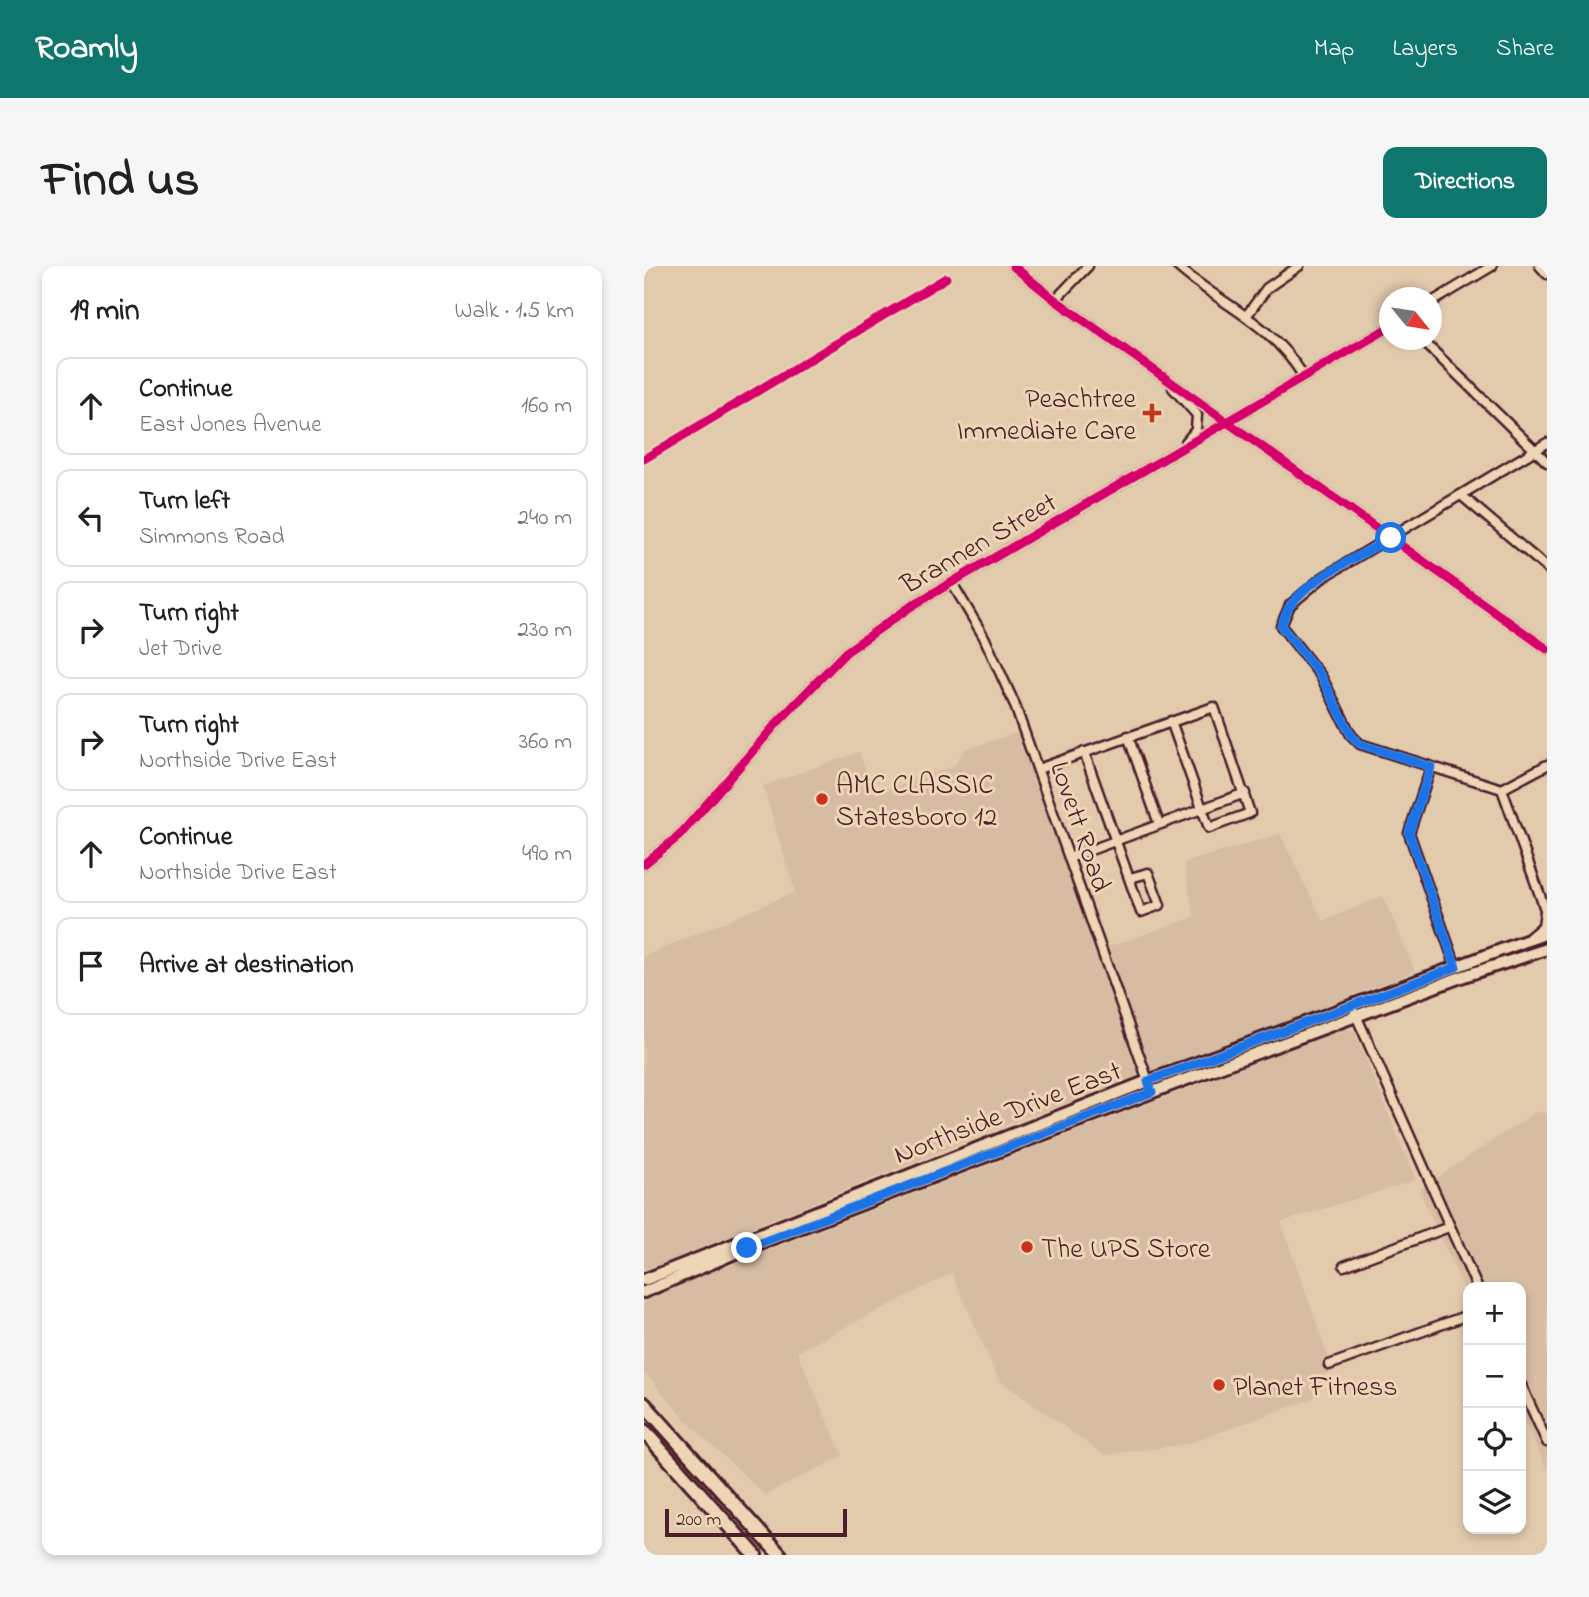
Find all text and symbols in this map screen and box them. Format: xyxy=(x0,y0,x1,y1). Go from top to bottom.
text: Roamly xyxy=(35,25,138,73)
text: Map xyxy=(1314,32,1354,67)
text: Layers xyxy=(1392,32,1458,67)
text: Share xyxy=(1496,32,1554,67)
text: Find us xyxy=(42,146,199,218)
button: Directions xyxy=(1383,147,1547,218)
north arrow xyxy=(1379,287,1442,350)
text: 19 min xyxy=(70,290,140,334)
text: Walk · 1.5 km xyxy=(455,295,574,328)
text: Continue xyxy=(139,371,232,409)
place label: Peachtree Immediate Care xyxy=(957,380,1136,453)
icon: ahead xyxy=(72,387,110,425)
text: 160 m xyxy=(521,390,572,423)
marker: Peachtree Immediate Care xyxy=(1142,403,1162,423)
text: East Jones Avenue xyxy=(139,409,322,442)
text: Turn left xyxy=(139,483,230,521)
street label: Brannen Street xyxy=(893,484,1065,607)
icon: left xyxy=(72,499,110,537)
text: 240 m xyxy=(518,502,572,535)
text: Simmons Road xyxy=(139,521,284,554)
route start xyxy=(1375,522,1406,553)
text: Turn right xyxy=(139,595,239,633)
icon: right xyxy=(72,611,110,649)
text: 230 m xyxy=(518,614,572,647)
text: Jet Drive xyxy=(139,633,222,666)
text: Turn right xyxy=(139,707,239,745)
icon: right xyxy=(72,723,110,761)
text: 360 m xyxy=(519,726,572,759)
text: Northside Drive East xyxy=(139,745,337,778)
street label: Lovett Road xyxy=(1037,756,1120,898)
place label: AMC CLASSIC Statesboro 12 xyxy=(836,766,997,839)
marker: AMC CLASSIC Statesboro 12 xyxy=(814,791,830,807)
text: Continue xyxy=(139,819,232,857)
icon: ahead xyxy=(72,835,110,873)
text: 490 m xyxy=(522,838,572,871)
text: Northside Drive East xyxy=(139,857,337,890)
icon: arrive xyxy=(72,947,110,985)
text: Arrive at destination xyxy=(139,947,354,985)
street label: Northside Drive East xyxy=(889,1052,1128,1177)
place label: The UPS Store xyxy=(1041,1230,1211,1271)
route end xyxy=(731,1232,762,1263)
marker: The UPS Store xyxy=(1019,1239,1035,1255)
map controls xyxy=(1463,1282,1526,1534)
button: + xyxy=(1463,1282,1526,1345)
button: − xyxy=(1463,1345,1526,1408)
place label: Planet Fitness xyxy=(1233,1368,1398,1409)
marker: Planet Fitness xyxy=(1211,1377,1227,1393)
button: locate xyxy=(1463,1408,1526,1471)
button: layers xyxy=(1463,1471,1526,1534)
scale bar xyxy=(665,1506,847,1538)
text: 200 m xyxy=(676,1507,721,1534)

